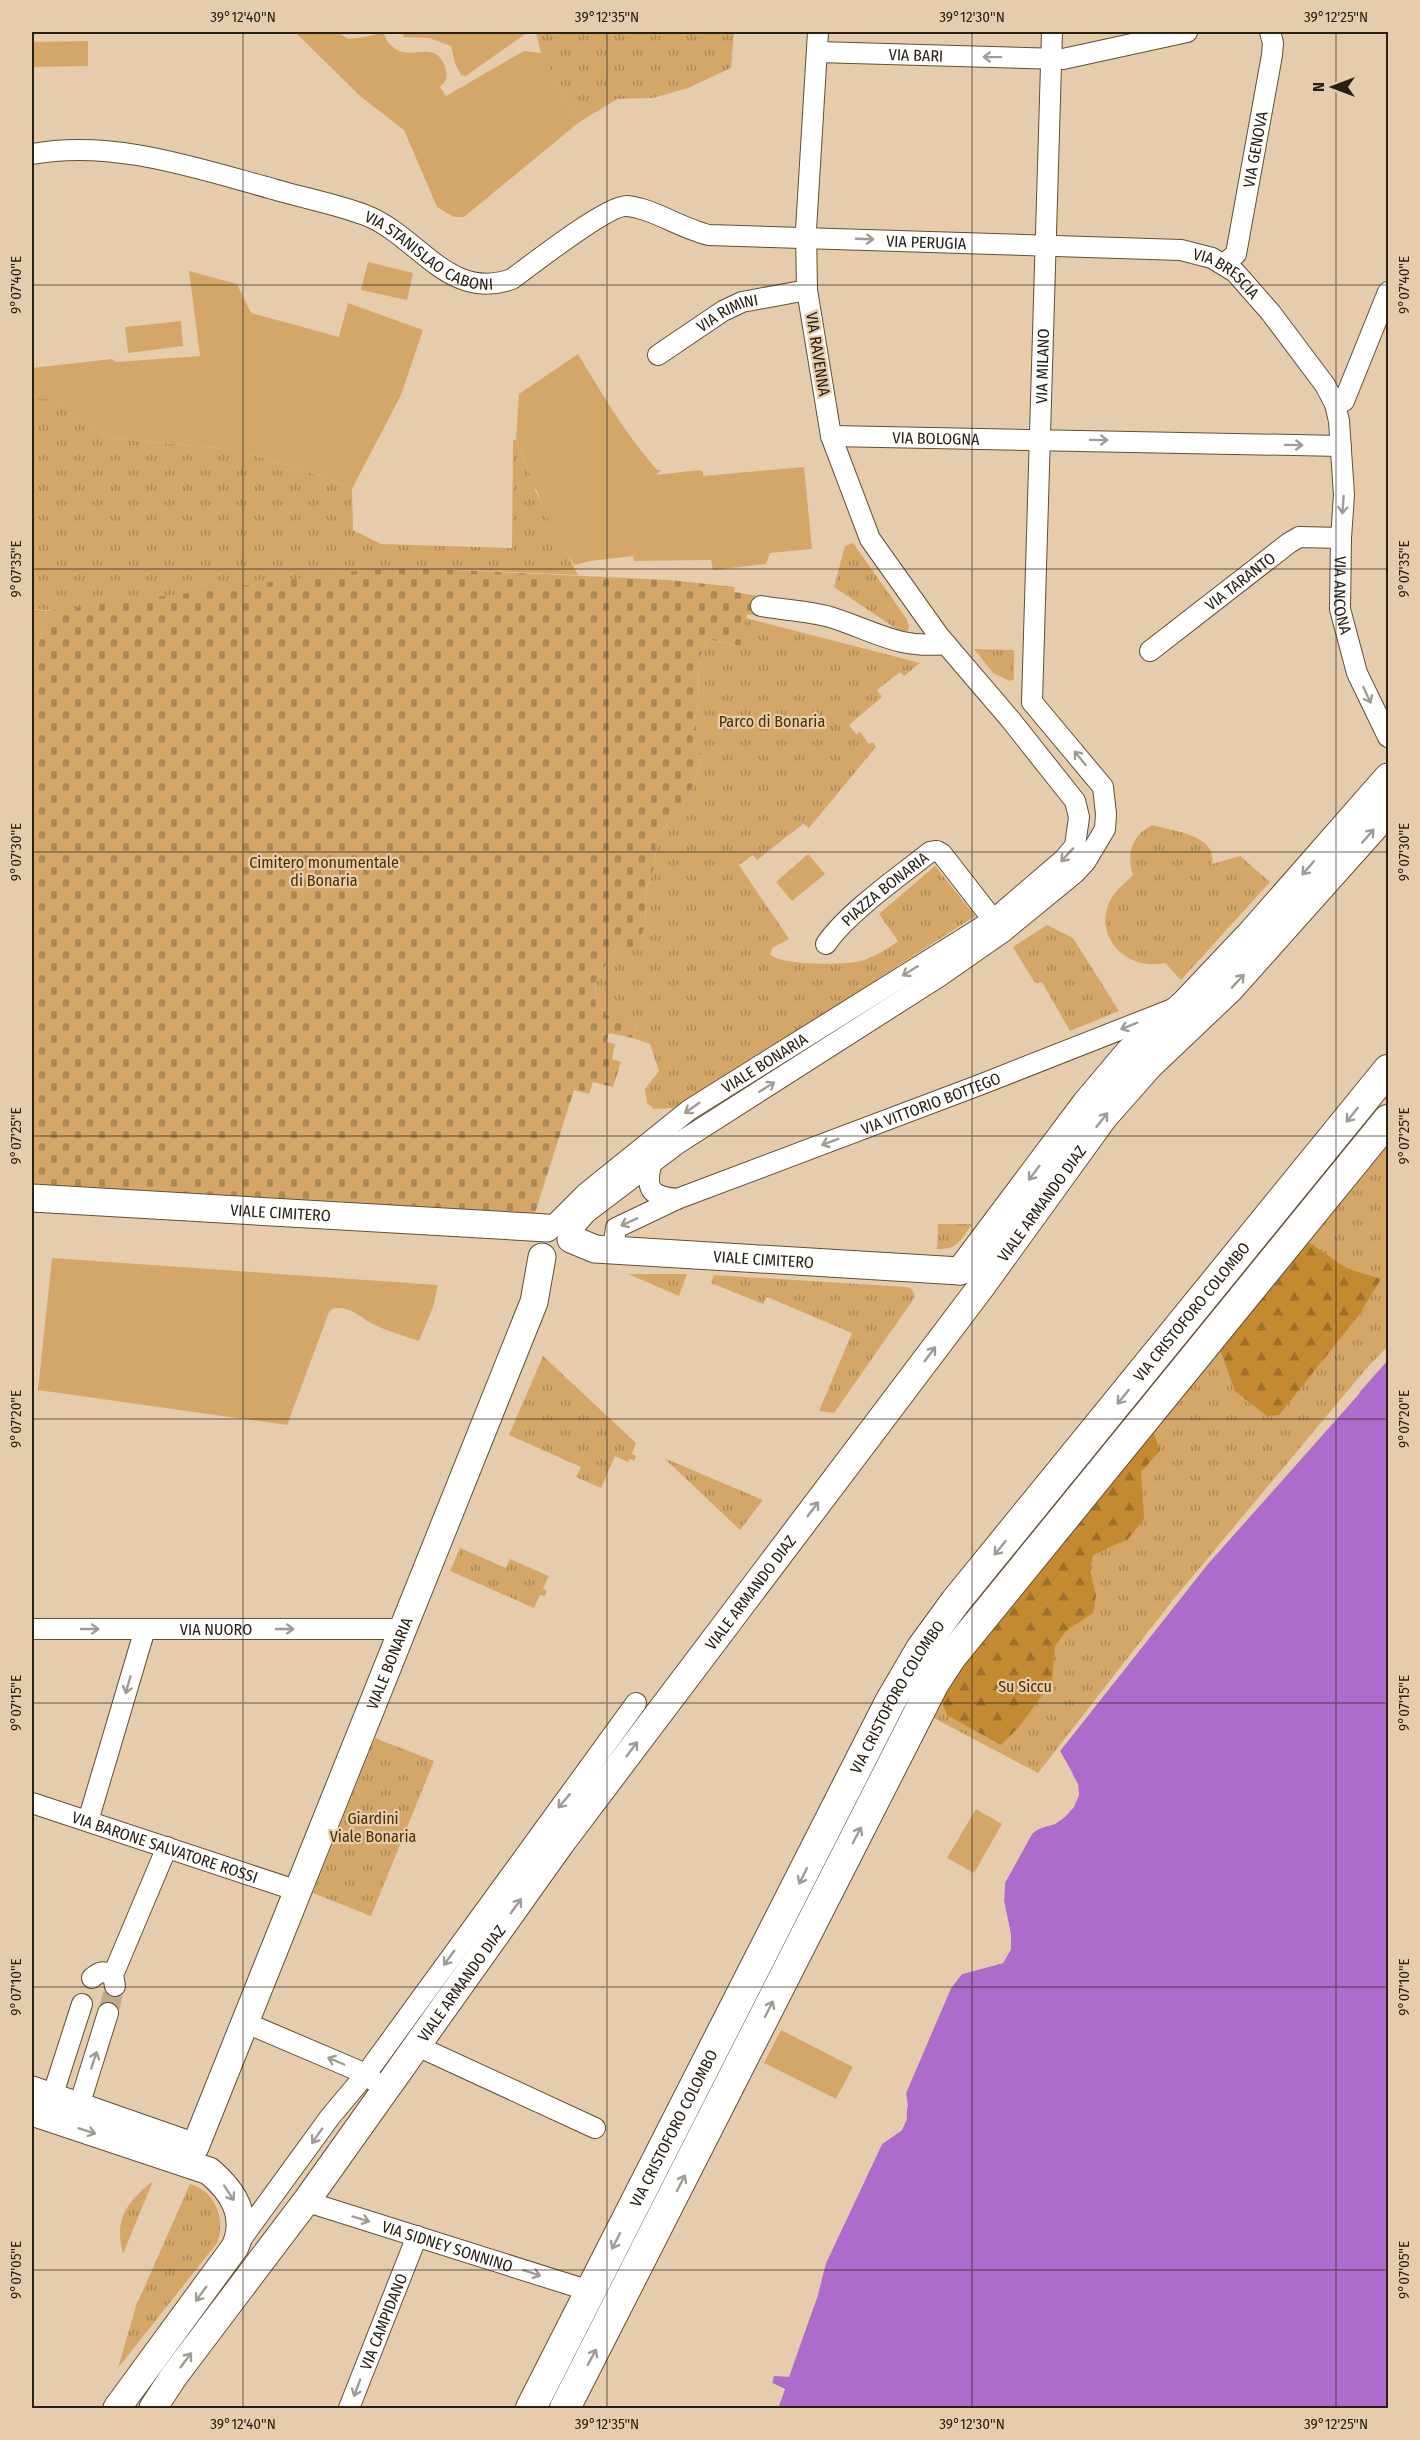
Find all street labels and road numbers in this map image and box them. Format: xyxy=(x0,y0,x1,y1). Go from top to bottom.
street label: VIA BARI xyxy=(888,45,944,65)
street label: VIA GENOVA xyxy=(1239,109,1271,189)
street label: VIA STANISLAO CABONI xyxy=(362,207,494,293)
street label: VIA PERUGIA xyxy=(886,231,967,253)
street label: VIA BRESCIA xyxy=(1191,244,1264,303)
street label: VIA RIMINI xyxy=(693,290,759,336)
street label: VIA RAVENNA xyxy=(802,311,834,398)
street label: VIA MILANO xyxy=(1031,328,1053,404)
street label: VIA BOLOGNA xyxy=(892,428,980,448)
street label: VIA TARANTO xyxy=(1201,548,1279,614)
street label: VIA ANCONA xyxy=(1330,556,1356,637)
street label: PIAZZA BONARIA xyxy=(837,847,933,930)
street label: VIALE BONARIA xyxy=(718,1029,811,1097)
street label: VIA VITTORIO BOTTEGO xyxy=(858,1068,1003,1138)
street label: VIALE ARMANDO DIAZ xyxy=(993,1142,1090,1265)
street label: VIALE CIMITERO xyxy=(230,1200,331,1225)
street label: VIA CRISTOFORO COLOMBO xyxy=(1129,1238,1254,1385)
street label: VIALE CIMITERO xyxy=(713,1247,815,1272)
street label: VIALE ARMANDO DIAZ xyxy=(701,1531,800,1653)
street label: VIALE BONARIA xyxy=(362,1614,416,1712)
street label: VIA CRISTOFORO COLOMBO xyxy=(846,1616,948,1777)
street label: VIA NUORO xyxy=(180,1620,252,1639)
street label: VIA BARONE SALVATORE ROSSI xyxy=(70,1807,260,1887)
street label: VIALE ARMANDO DIAZ xyxy=(413,1921,509,2045)
street label: VIA CRISTOFORO COLOMBO xyxy=(625,2046,721,2210)
street label: VIA SIDNEY SONNINO xyxy=(380,2217,515,2276)
street label: VIA CAMPIDANO xyxy=(356,2270,411,2373)

